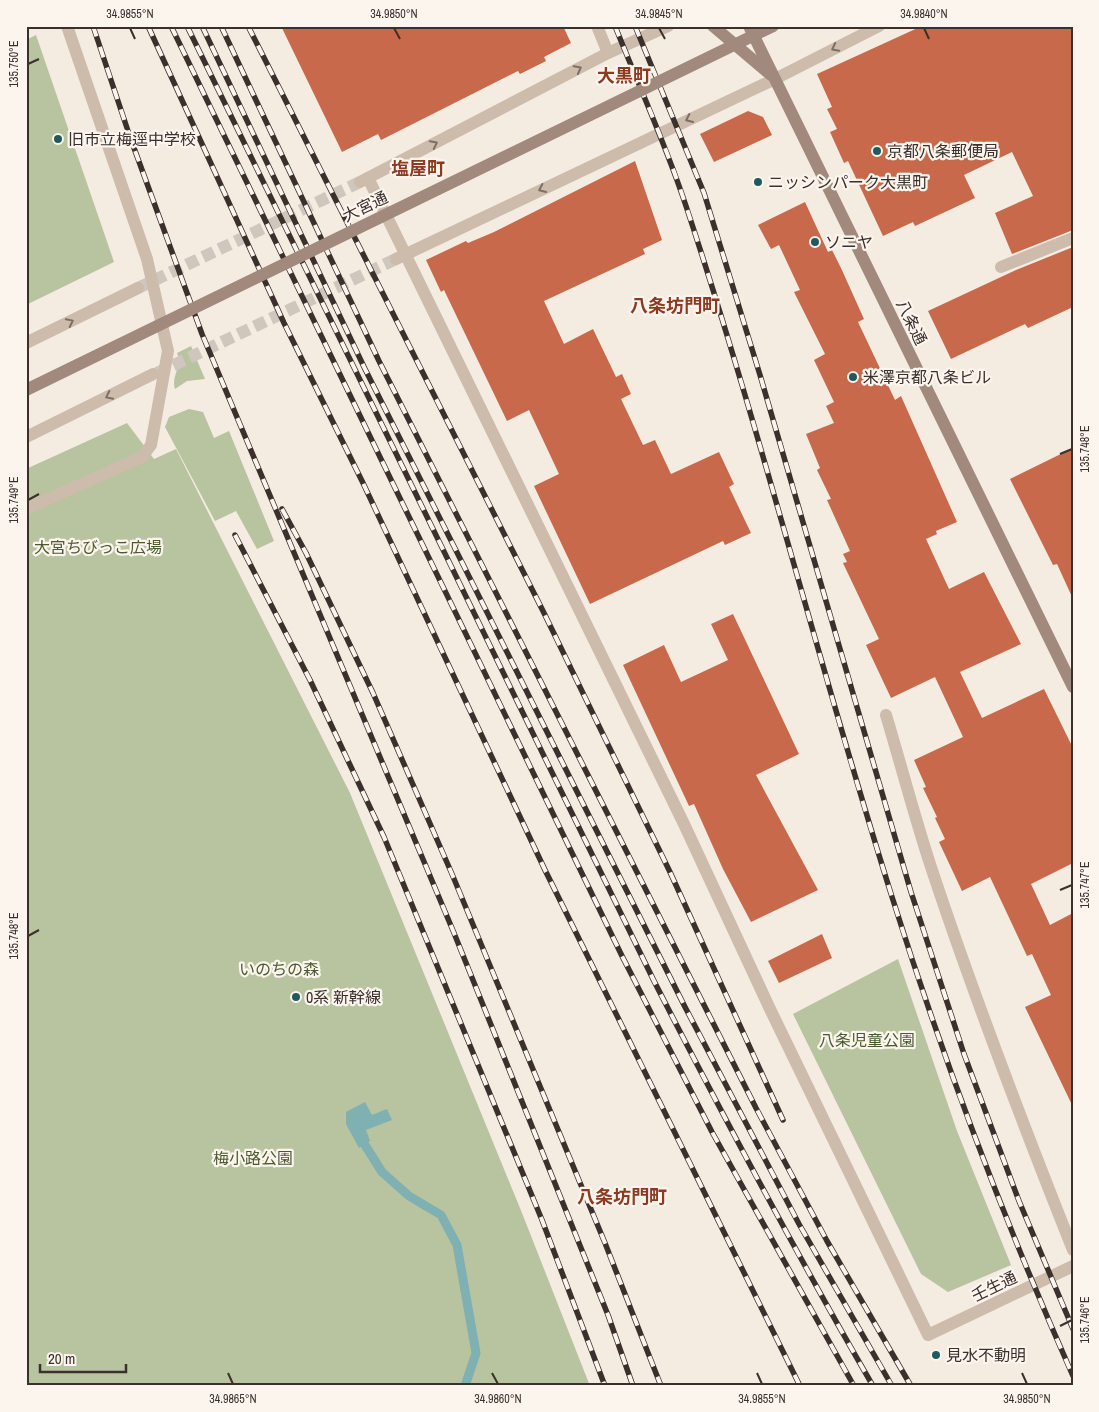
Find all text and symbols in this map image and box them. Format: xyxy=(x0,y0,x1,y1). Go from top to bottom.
text: 34.9855°N xyxy=(106,6,154,22)
text: 34.9850°N xyxy=(370,6,418,22)
text: 34.9845°N xyxy=(635,6,683,22)
text: 34.9840°N xyxy=(900,6,948,22)
text: 135.750°E xyxy=(6,41,22,87)
one-way arrow xyxy=(831,42,840,52)
district label: 大黒町 xyxy=(597,63,651,88)
one-way arrow xyxy=(573,65,582,75)
one-way arrow xyxy=(685,113,694,123)
place label: 旧市立梅逕中学校 xyxy=(68,128,196,150)
marker: 旧市立梅逕中学校 xyxy=(52,133,64,145)
one-way arrow xyxy=(429,140,438,150)
place label: 京都八条郵便局 xyxy=(887,140,999,162)
marker: 京都八条郵便局 xyxy=(871,145,883,157)
district label: 塩屋町 xyxy=(391,156,445,181)
place label: ニッシンパーク大黒町 xyxy=(768,171,928,193)
marker: ニッシンパーク大黒町 xyxy=(752,176,764,188)
one-way arrow xyxy=(538,183,547,193)
street label: 大宮通 xyxy=(339,186,391,226)
place label: ソニヤ xyxy=(825,231,873,253)
marker: ソニヤ xyxy=(809,236,821,248)
district label: 八条坊門町 xyxy=(630,293,720,318)
street label: 八条通 xyxy=(892,296,932,348)
one-way arrow xyxy=(65,318,74,328)
place label: 米澤京都八条ビル xyxy=(863,366,991,388)
marker: 米澤京都八条ビル xyxy=(847,371,859,383)
one-way arrow xyxy=(106,390,115,400)
text: 135.748°E xyxy=(1077,426,1093,472)
text: 135.749°E xyxy=(6,477,22,523)
park label: 大宮ちびっこ広場 xyxy=(34,536,162,558)
text: 135.747°E xyxy=(1077,862,1093,908)
text: 135.748°E xyxy=(6,913,22,959)
park label: いのちの森 xyxy=(239,958,319,980)
place label: 0系 新幹線 xyxy=(306,986,381,1008)
marker: 0系 新幹線 xyxy=(290,991,302,1003)
park label: 八条児童公園 xyxy=(819,1029,915,1051)
park label: 梅小路公園 xyxy=(213,1147,293,1169)
district label: 八条坊門町 xyxy=(577,1184,667,1209)
street label: 壬生通 xyxy=(968,1266,1020,1306)
text: 135.746°E xyxy=(1077,1297,1093,1343)
scale bar xyxy=(40,1342,126,1374)
place label: 見水不動明 xyxy=(946,1344,1026,1366)
text: 20 m xyxy=(48,1348,75,1369)
marker: 見水不動明 xyxy=(930,1349,942,1361)
text: 34.9865°N xyxy=(209,1391,257,1407)
text: 34.9860°N xyxy=(474,1391,522,1407)
text: 34.9855°N xyxy=(738,1391,786,1407)
text: 34.9850°N xyxy=(1003,1391,1051,1407)

